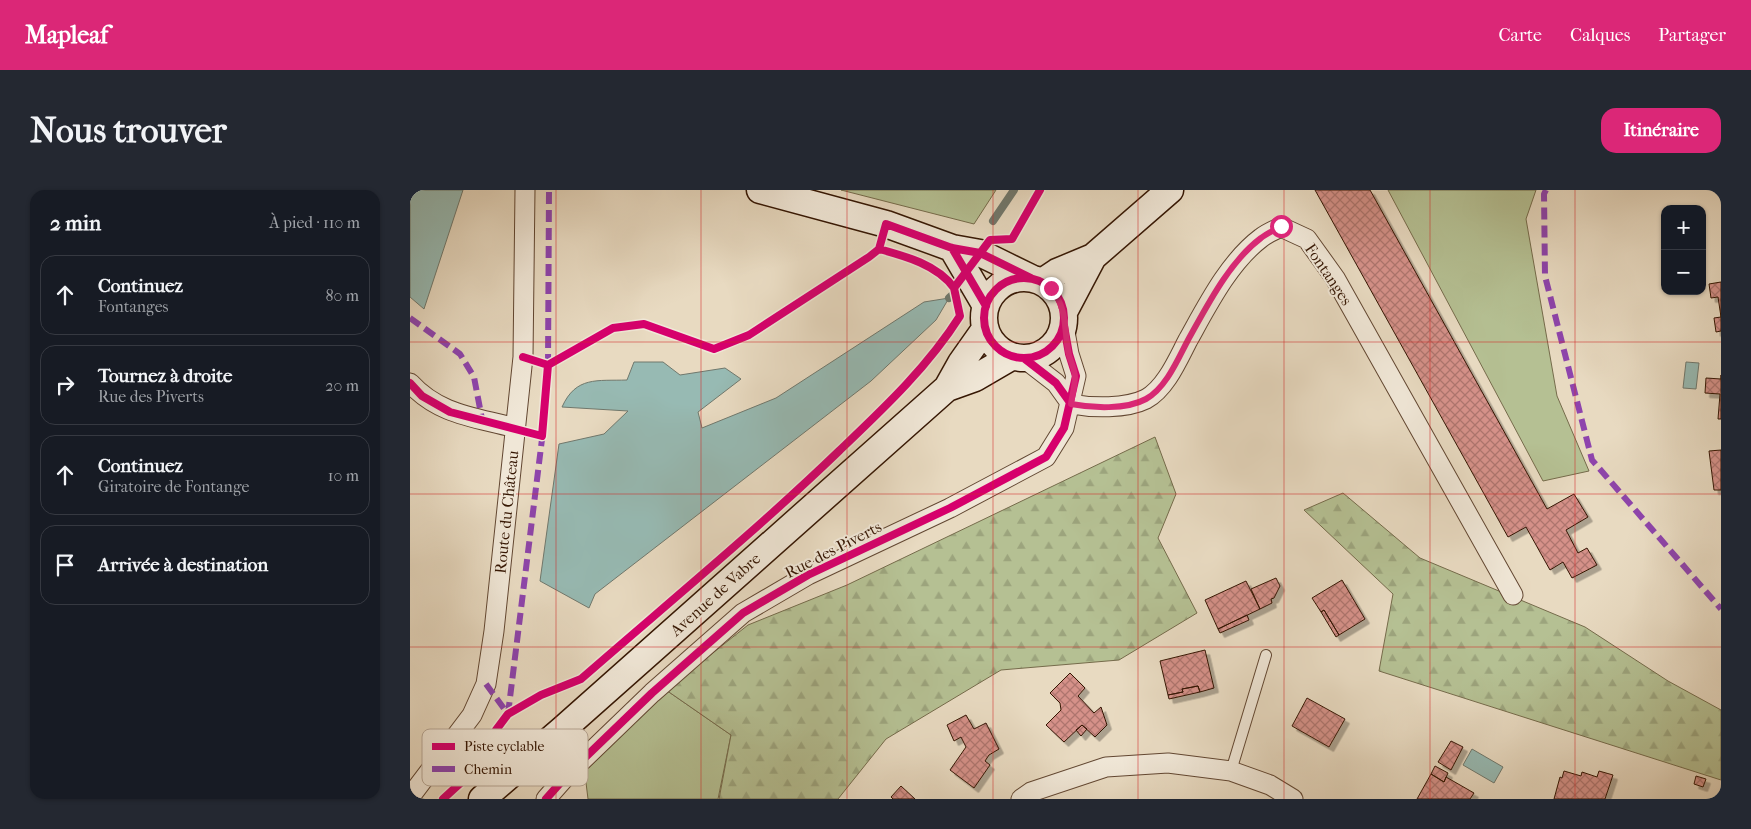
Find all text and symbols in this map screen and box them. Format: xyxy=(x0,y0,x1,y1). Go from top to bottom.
text: Mapleaf xyxy=(25,21,108,49)
text: Carte xyxy=(1499,25,1542,46)
text: Calques xyxy=(1570,25,1630,46)
text: Partager xyxy=(1658,25,1726,46)
button: Itinéraire xyxy=(1601,108,1721,153)
text: Nous trouver xyxy=(30,110,227,151)
map controls xyxy=(1661,205,1706,295)
button: + xyxy=(1661,205,1706,250)
text: 2 min xyxy=(50,211,101,235)
text: À pied · 110 m xyxy=(269,213,360,232)
route start xyxy=(1270,215,1293,238)
street label: Fontanges xyxy=(1301,240,1356,309)
button: − xyxy=(1661,250,1706,295)
text: Continuez xyxy=(98,275,183,297)
route end xyxy=(1040,277,1063,300)
icon: ahead xyxy=(51,281,79,309)
text: 80 m xyxy=(325,286,359,305)
text: Fontanges xyxy=(98,297,168,316)
text: Tournez à droite xyxy=(98,365,232,387)
icon: right xyxy=(51,371,79,399)
text: 20 m xyxy=(325,376,359,395)
text: Rue des Piverts xyxy=(98,387,204,406)
street label: Route du Château xyxy=(491,450,522,575)
text: Continuez xyxy=(98,455,183,477)
icon: ahead xyxy=(51,461,79,489)
text: 10 m xyxy=(328,466,359,485)
text: Giratoire de Fontange xyxy=(98,477,249,496)
street label: Rue des Piverts xyxy=(782,517,885,582)
street label: Avenue de Vabre xyxy=(666,549,764,641)
icon: arrive xyxy=(51,551,79,579)
text: Arrivée à destination xyxy=(98,554,268,576)
legend xyxy=(422,729,588,786)
text: Piste cyclable xyxy=(464,738,544,755)
text: Chemin xyxy=(464,761,512,778)

